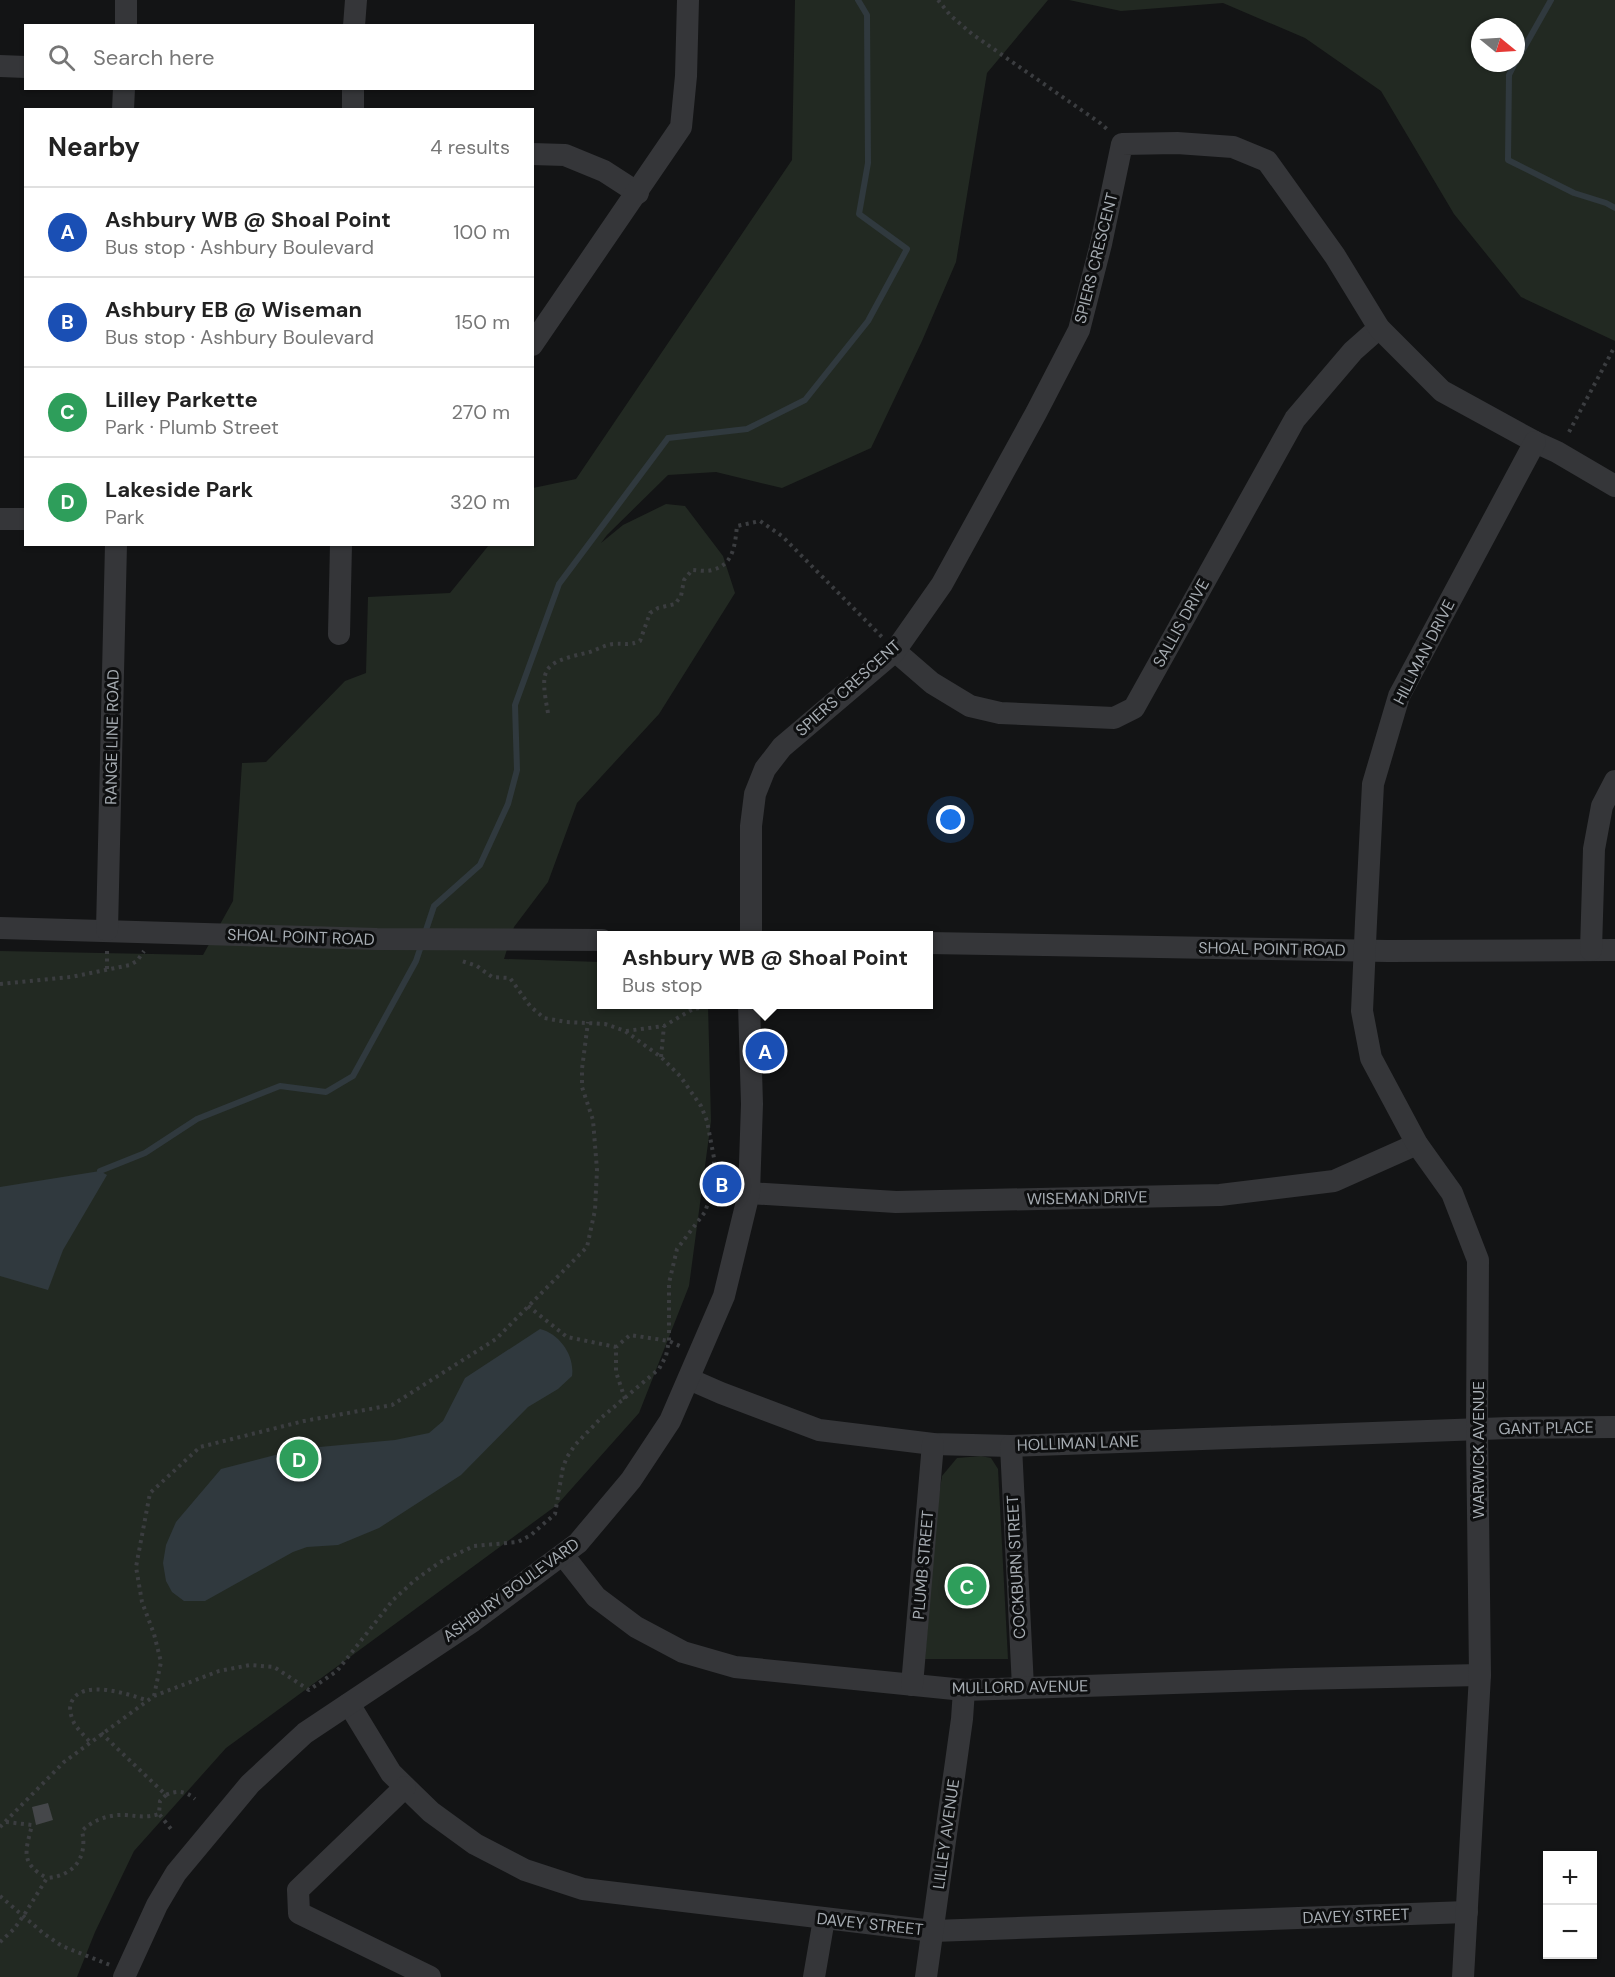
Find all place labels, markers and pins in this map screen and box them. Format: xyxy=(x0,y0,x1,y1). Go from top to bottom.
pin: A xyxy=(746,1028,784,1074)
pin: B xyxy=(702,1162,742,1206)
pin: D xyxy=(280,1436,318,1482)
pin: C xyxy=(948,1564,986,1608)

